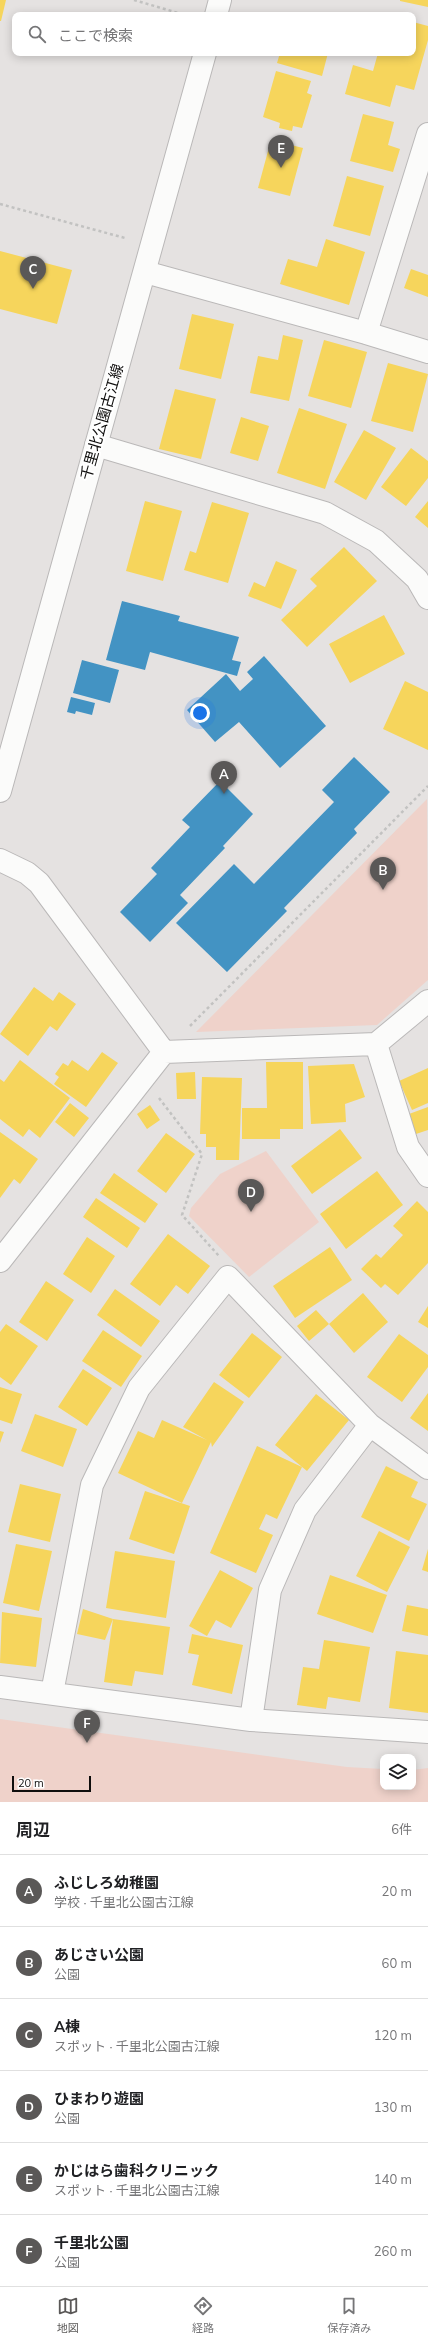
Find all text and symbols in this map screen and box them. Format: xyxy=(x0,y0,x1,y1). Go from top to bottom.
search box xyxy=(12,12,416,56)
icon: search xyxy=(26,23,48,45)
text: ここで検索 xyxy=(58,26,133,45)
pin: E xyxy=(268,135,294,168)
pin: C xyxy=(20,256,46,289)
street label: 千里北公園古江線 xyxy=(76,362,127,482)
your location xyxy=(190,703,210,723)
pin: A xyxy=(211,761,237,794)
pin: B xyxy=(370,857,396,890)
pin: D xyxy=(238,1179,264,1212)
pin: F xyxy=(74,1710,100,1743)
map controls xyxy=(380,1754,416,1790)
button: layers xyxy=(380,1754,416,1790)
scale bar xyxy=(12,1774,91,1793)
text: 20 m xyxy=(18,1776,44,1790)
text: 周辺 xyxy=(16,1819,50,1840)
text: 6件 xyxy=(391,1821,412,1837)
text: ふじしろ幼稚園 xyxy=(54,1873,159,1892)
text: A xyxy=(24,1883,34,1899)
text: 20 m xyxy=(382,1883,412,1899)
text: 学校 · 千里北公園古江線 xyxy=(54,1894,194,1910)
text: あじさい公園 xyxy=(54,1945,144,1964)
text: B xyxy=(25,1955,33,1971)
text: 60 m xyxy=(382,1955,412,1971)
text: 公園 xyxy=(54,1966,80,1982)
text: A棟 xyxy=(54,2017,80,2036)
text: C xyxy=(25,2027,33,2043)
text: 120 m xyxy=(374,2027,412,2043)
text: スポット · 千里北公園古江線 xyxy=(54,2038,220,2054)
text: ひまわり遊園 xyxy=(54,2089,144,2108)
text: D xyxy=(24,2099,34,2115)
text: 130 m xyxy=(374,2099,412,2115)
text: 公園 xyxy=(54,2110,80,2126)
text: かじはら歯科クリニック xyxy=(54,2161,219,2180)
text: E xyxy=(25,2171,33,2187)
text: 140 m xyxy=(374,2171,412,2187)
text: スポット · 千里北公園古江線 xyxy=(54,2182,220,2198)
text: 千里北公園 xyxy=(54,2233,129,2252)
text: F xyxy=(25,2243,33,2259)
text: 260 m xyxy=(374,2243,412,2259)
text: 公園 xyxy=(54,2254,80,2270)
tab: 地図 xyxy=(57,2295,79,2335)
tab: 経路 xyxy=(192,2295,214,2335)
tab: 保存済み xyxy=(327,2295,371,2335)

